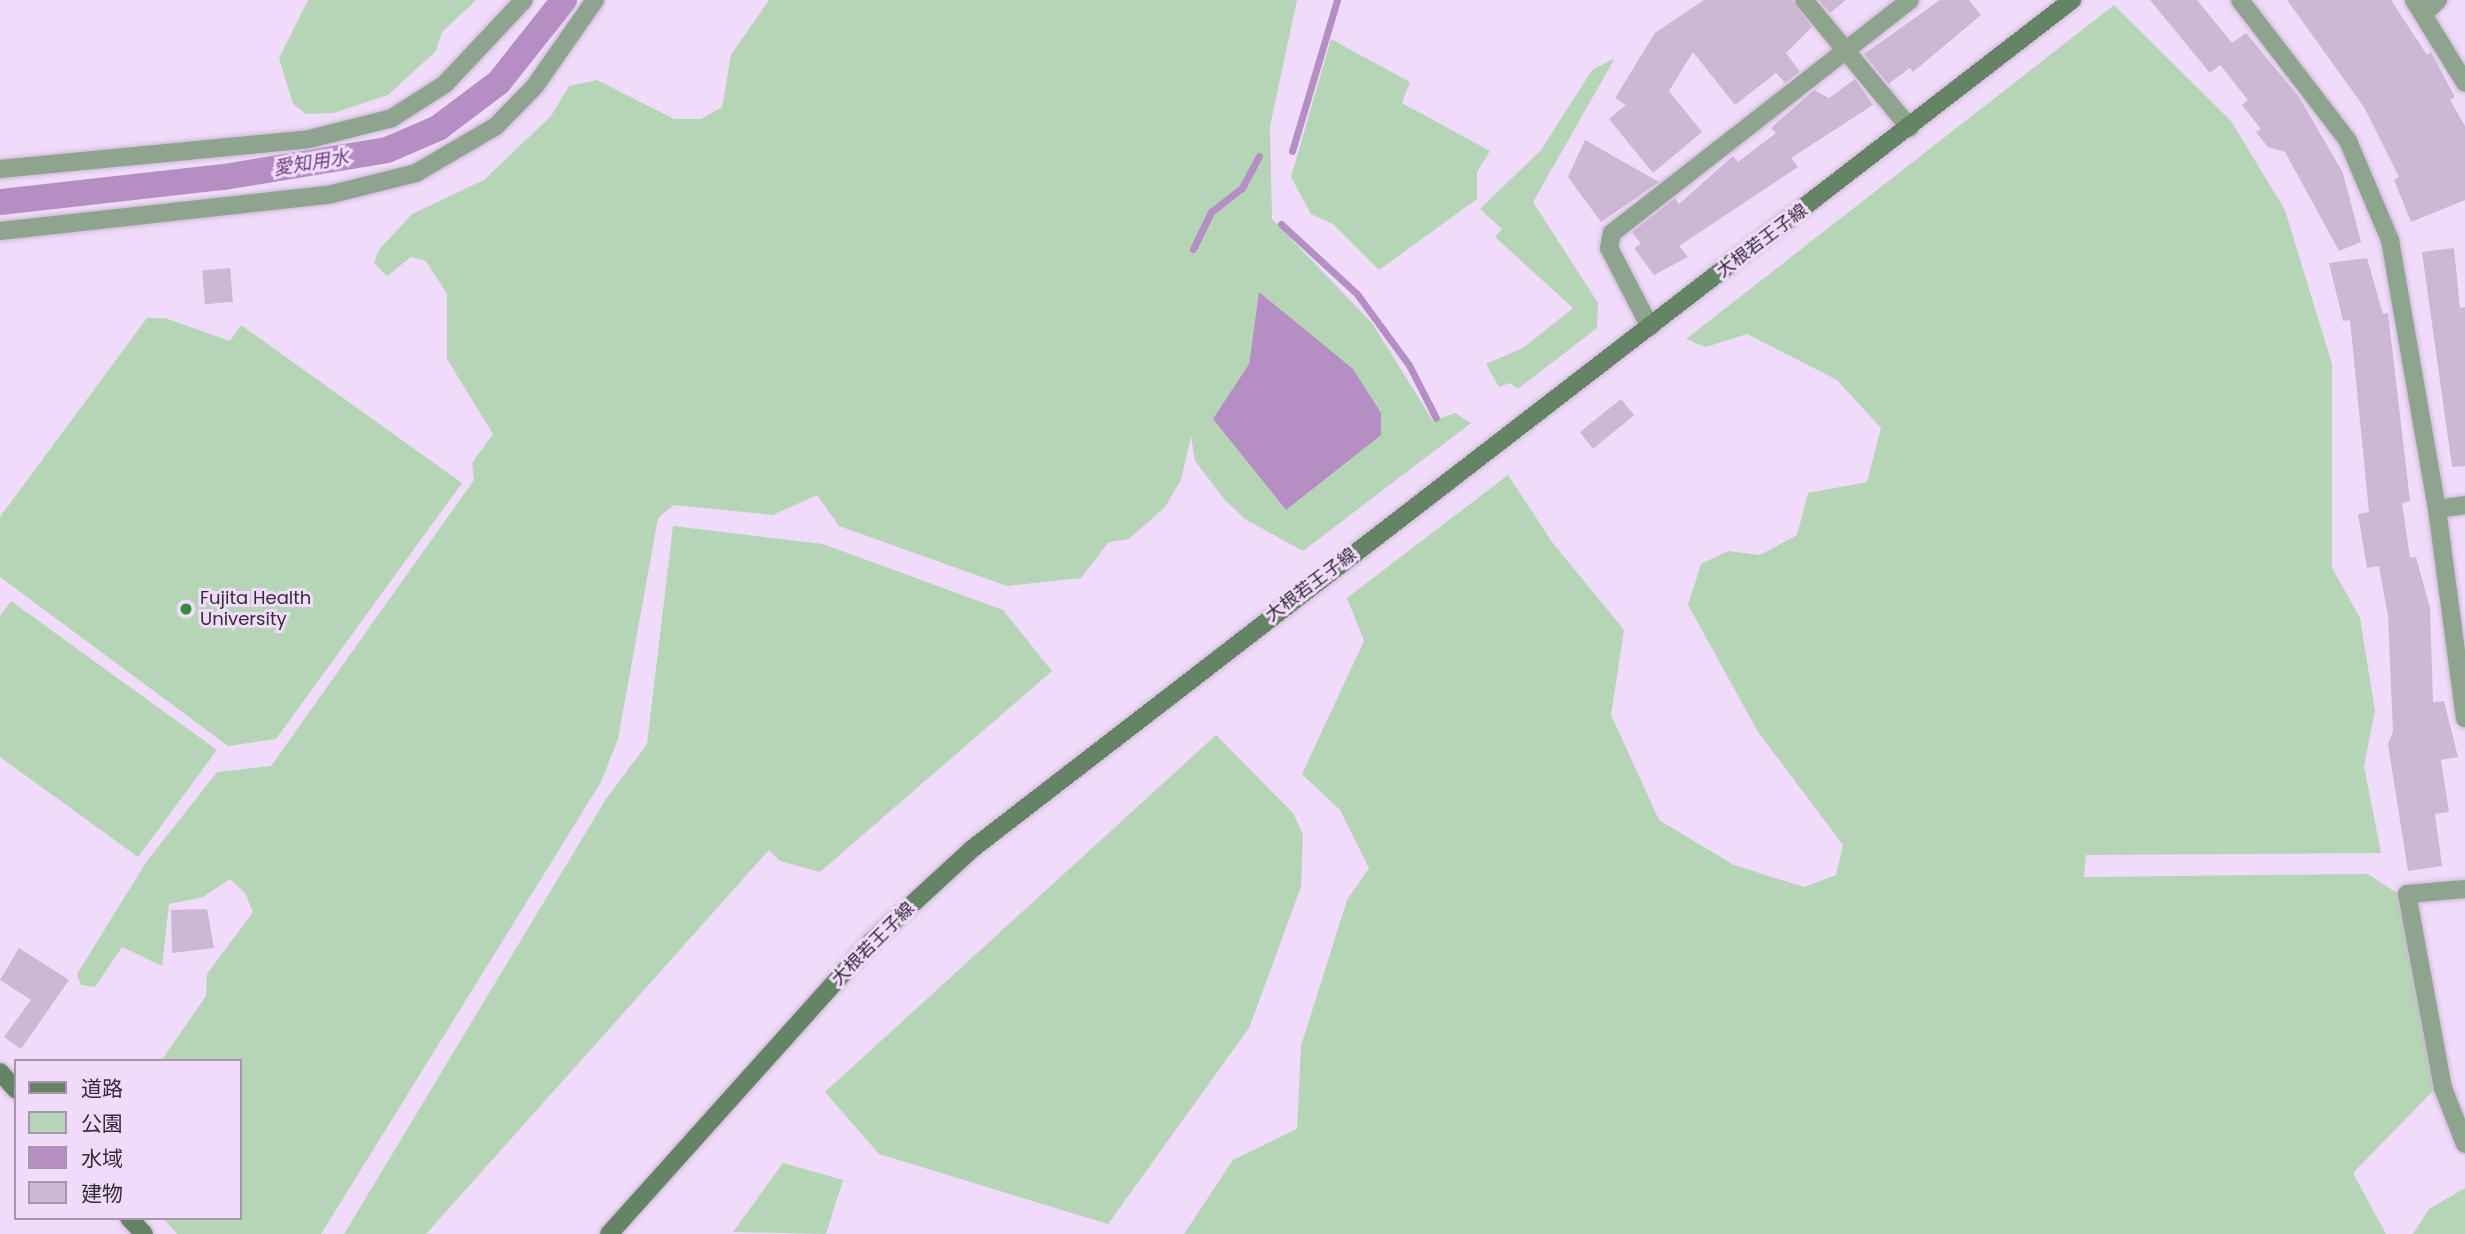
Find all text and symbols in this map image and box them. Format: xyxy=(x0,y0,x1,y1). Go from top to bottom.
water label: 愛知用水 xyxy=(272,146,350,180)
street label: 大根若王子線 xyxy=(1712,200,1812,282)
street label: 大根若王子線 xyxy=(1261,544,1361,626)
place label: Fujita Health University xyxy=(200,588,311,630)
marker: Fujita Health University xyxy=(178,601,194,617)
street label: 大根若王子線 xyxy=(827,898,919,990)
legend xyxy=(14,1059,242,1220)
text: 道路 xyxy=(81,1074,123,1103)
text: 公園 xyxy=(81,1109,123,1138)
text: 水域 xyxy=(81,1144,123,1173)
text: 建物 xyxy=(81,1179,123,1208)

